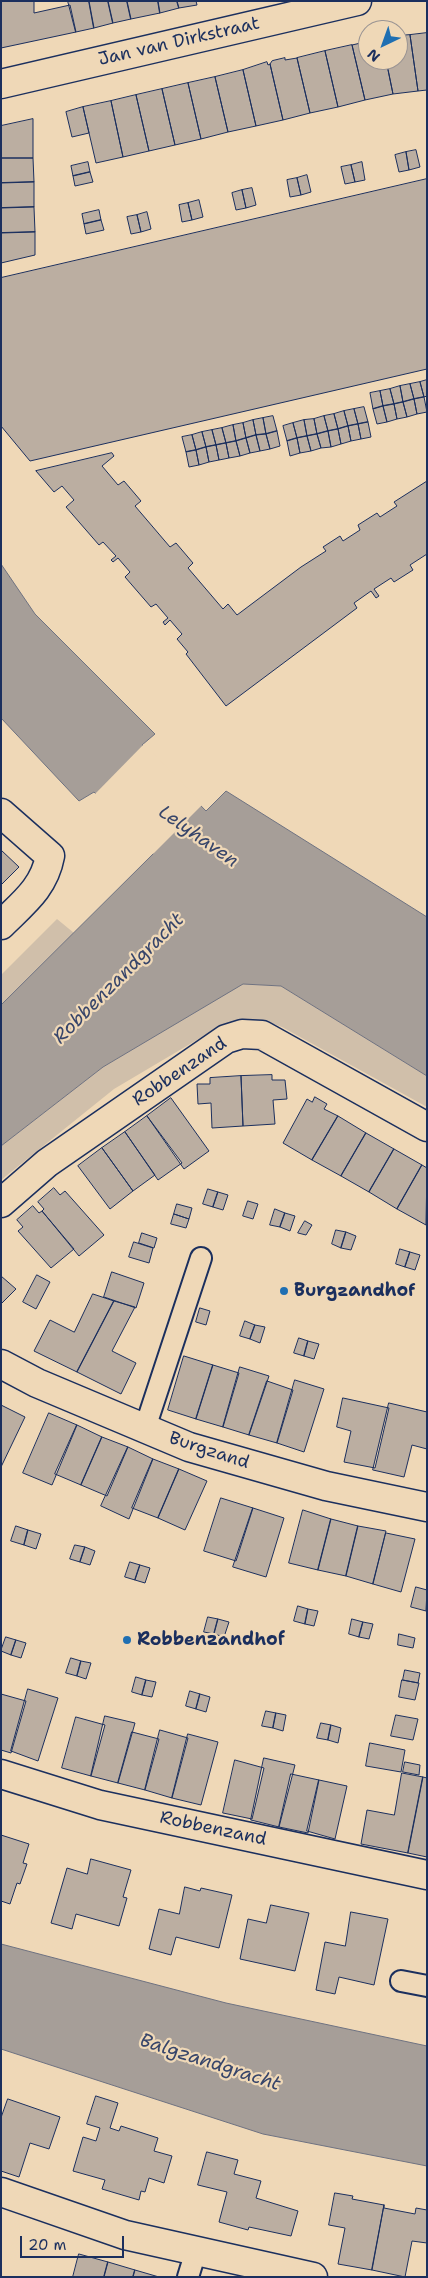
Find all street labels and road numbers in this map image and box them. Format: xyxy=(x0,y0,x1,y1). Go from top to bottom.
street label: Jan van Dirkstraat xyxy=(96,13,262,71)
street label: Robbenzand xyxy=(129,1033,231,1111)
street label: Burgzand xyxy=(166,1428,252,1474)
street label: Robbenzand xyxy=(158,1807,268,1851)

